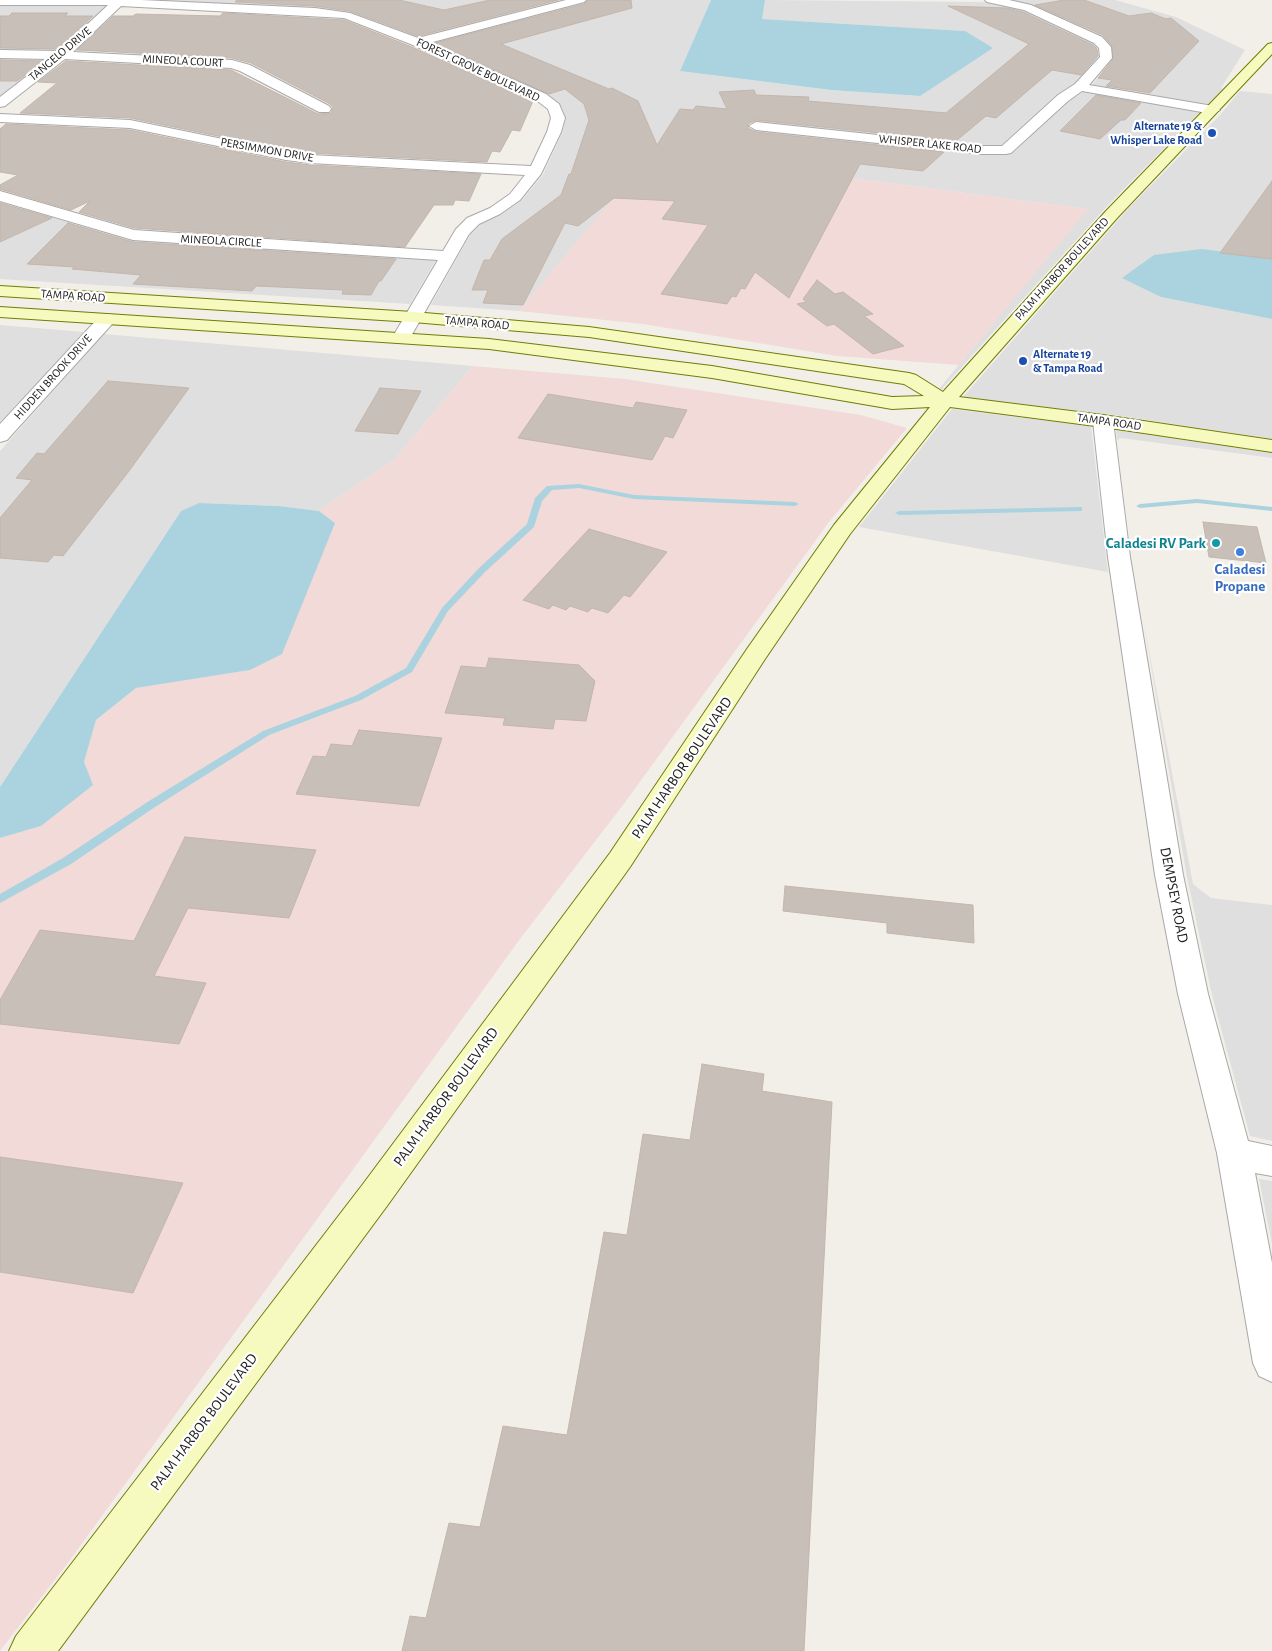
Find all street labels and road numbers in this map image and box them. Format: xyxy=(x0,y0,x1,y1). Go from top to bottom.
street label: TANGELO DRIVE xyxy=(26,24,94,84)
street label: FOREST GROVE BOULEVARD xyxy=(414,35,542,105)
street label: MINEOLA COURT xyxy=(142,52,224,70)
street label: WHISPER LAKE ROAD xyxy=(878,131,982,157)
street label: PERSIMMON DRIVE xyxy=(219,135,315,165)
street label: PALM HARBOR BOULEVARD xyxy=(1012,214,1112,324)
street label: MINEOLA CIRCLE xyxy=(180,232,262,250)
street label: TAMPA ROAD xyxy=(40,287,106,305)
street label: TAMPA ROAD xyxy=(444,313,510,333)
street label: HIDDEN BROOK DRIVE xyxy=(11,331,95,423)
street label: TAMPA ROAD xyxy=(1076,410,1142,434)
street label: PALM HARBOR BOULEVARD xyxy=(628,694,736,842)
street label: DEMPSEY ROAD xyxy=(1156,846,1192,944)
street label: PALM HARBOR BOULEVARD xyxy=(390,1024,502,1170)
street label: PALM HARBOR BOULEVARD xyxy=(147,1350,261,1494)

